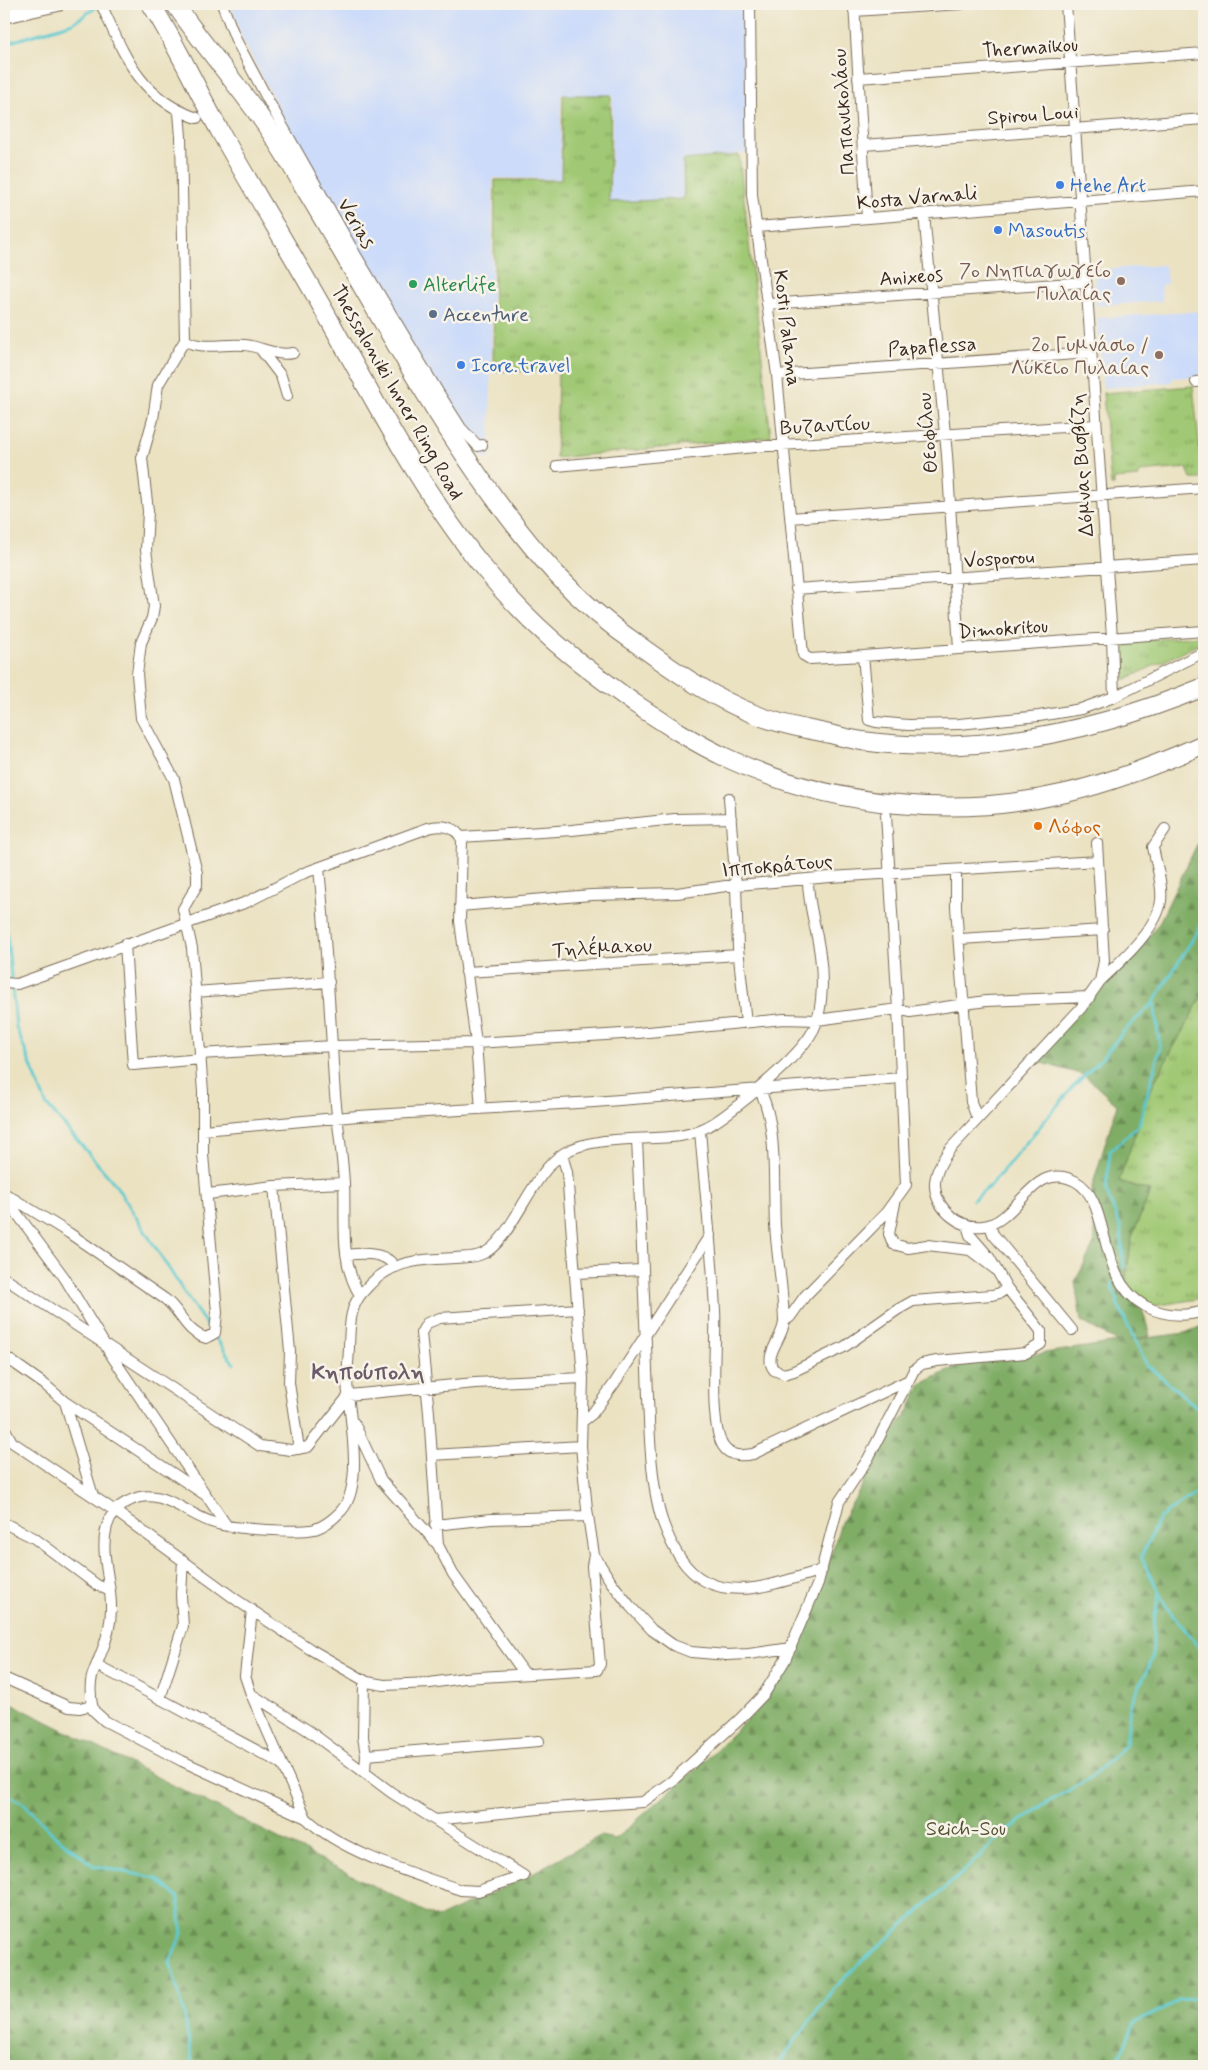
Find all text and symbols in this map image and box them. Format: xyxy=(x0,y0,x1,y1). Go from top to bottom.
street label: Thermaikou xyxy=(981,32,1079,65)
street label: Παπανικολάου xyxy=(827,48,862,176)
street label: Spirou Loui xyxy=(987,99,1080,132)
place label: Hehe Art xyxy=(1070,173,1146,200)
marker: Hehe Art xyxy=(1054,179,1066,191)
street label: Kosta Varnali xyxy=(856,180,979,217)
street label: Verias xyxy=(330,193,381,254)
place label: Masoutis xyxy=(1008,218,1086,245)
marker: Masoutis xyxy=(992,224,1004,236)
place label: 7ο Νηπιαγωγείο Πυλαίας xyxy=(959,258,1111,308)
street label: Anixeos xyxy=(878,262,944,293)
street label: Kosti Palama xyxy=(766,268,807,388)
place label: Alterlife xyxy=(423,272,497,299)
marker: 7ο Νηπιαγωγείο Πυλαίας xyxy=(1115,275,1127,287)
marker: Alterlife xyxy=(407,278,419,290)
street label: Thessaloniki Inner Ring Road xyxy=(323,280,469,506)
place label: Accenture xyxy=(443,302,529,329)
marker: Accenture xyxy=(427,308,439,320)
street label: Papaflessa xyxy=(887,331,977,364)
place label: 2o Γυμνάσιο / Λύκειο Πυλαίας xyxy=(1011,332,1149,382)
marker: 2o Γυμνάσιο / Λύκειο Πυλαίας xyxy=(1153,349,1165,361)
place label: Icore.travel xyxy=(471,353,571,380)
marker: Icore.travel xyxy=(455,359,467,371)
street label: Θεοφίλου xyxy=(912,391,945,474)
street label: Δόμνας Βισβίζη xyxy=(1064,392,1101,537)
street label: Βυζαντίου xyxy=(780,411,871,442)
street label: Vosporou xyxy=(963,544,1035,575)
street label: Dimokritou xyxy=(957,613,1049,646)
place label: Λόφος xyxy=(1048,814,1101,841)
marker: Λόφος xyxy=(1032,820,1044,832)
street label: Ιπποκράτους xyxy=(720,848,834,885)
street label: Τηλέμαχου xyxy=(551,932,653,965)
district label: Κηπούπολη xyxy=(311,1359,425,1387)
park label: Seich-Sou xyxy=(926,1816,1006,1843)

